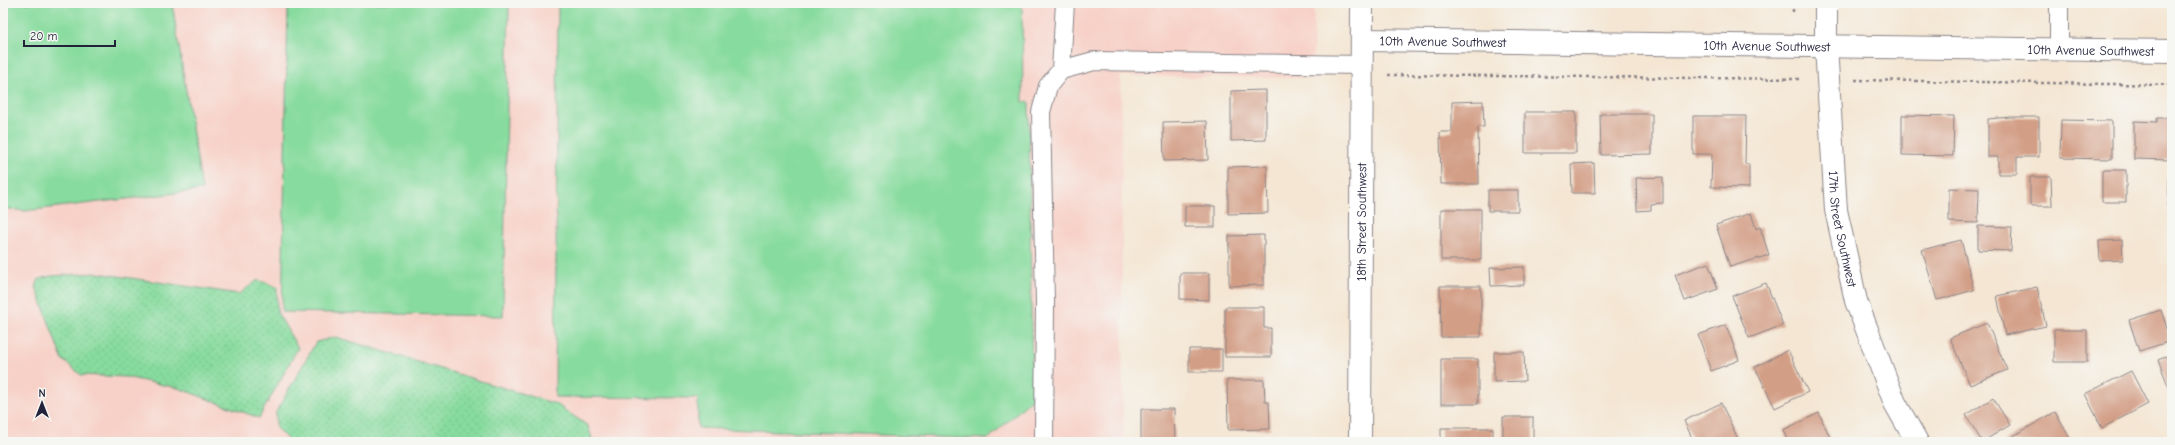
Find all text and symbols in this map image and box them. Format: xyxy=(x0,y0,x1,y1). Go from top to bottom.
scale bar xyxy=(24,22,115,48)
text: 20 m xyxy=(30,29,58,43)
street label: 10th Avenue Southwest xyxy=(1380,33,1508,49)
street label: 10th Avenue Southwest xyxy=(1704,37,1832,54)
street label: 10th Avenue Southwest xyxy=(2027,42,2156,58)
street label: 18th Street Southwest xyxy=(1353,161,1369,281)
street label: 17th Street Southwest xyxy=(1826,170,1860,290)
north arrow xyxy=(22,383,62,423)
text: N xyxy=(38,387,46,400)

